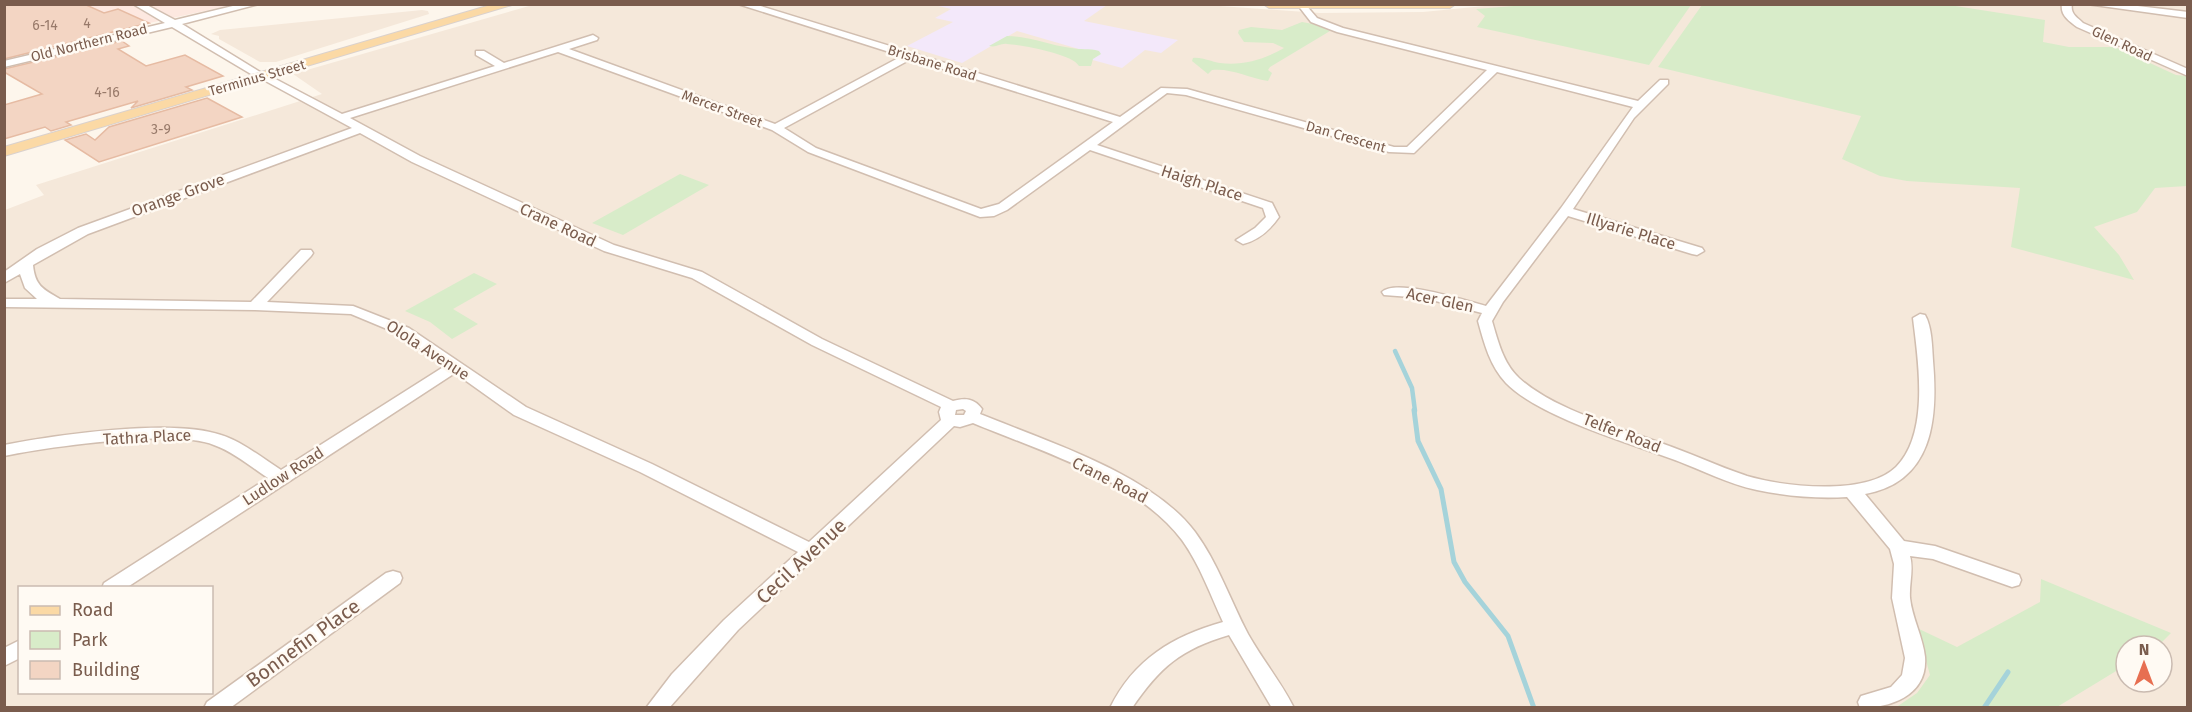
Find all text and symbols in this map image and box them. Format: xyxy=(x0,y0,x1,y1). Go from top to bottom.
house number: 4 xyxy=(83,15,91,32)
house number: 6-14 xyxy=(32,17,58,34)
street label: Old Northern Road xyxy=(29,20,149,66)
street label: Glen Road xyxy=(2089,23,2155,65)
street label: Brisbane Road xyxy=(886,41,978,85)
street label: Terminus Street xyxy=(207,56,308,100)
house number: 4-16 xyxy=(94,84,120,101)
street label: Mercer Street xyxy=(679,87,766,132)
street label: Dan Crescent xyxy=(1304,117,1389,157)
house number: 3-9 xyxy=(151,121,171,138)
street label: Haigh Place xyxy=(1159,161,1245,205)
street label: Orange Grove xyxy=(129,169,227,221)
street label: Crane Road xyxy=(517,199,599,251)
street label: Illyarie Place xyxy=(1584,208,1678,254)
street label: Acer Glen xyxy=(1405,284,1475,316)
street label: Olola Avenue xyxy=(383,316,473,384)
street label: Telfer Road xyxy=(1580,409,1664,457)
street label: Tathra Place xyxy=(102,425,192,449)
street label: Ludlow Road xyxy=(239,443,327,509)
street label: Crane Road xyxy=(1069,453,1151,507)
street label: Cecil Avenue xyxy=(751,513,851,609)
legend xyxy=(18,586,213,694)
street label: Bonnefin Place xyxy=(241,594,365,692)
text: Road xyxy=(72,599,114,621)
text: Park xyxy=(72,629,108,651)
north arrow xyxy=(2114,634,2174,694)
text: N xyxy=(2139,640,2149,659)
text: Building xyxy=(72,659,140,681)

